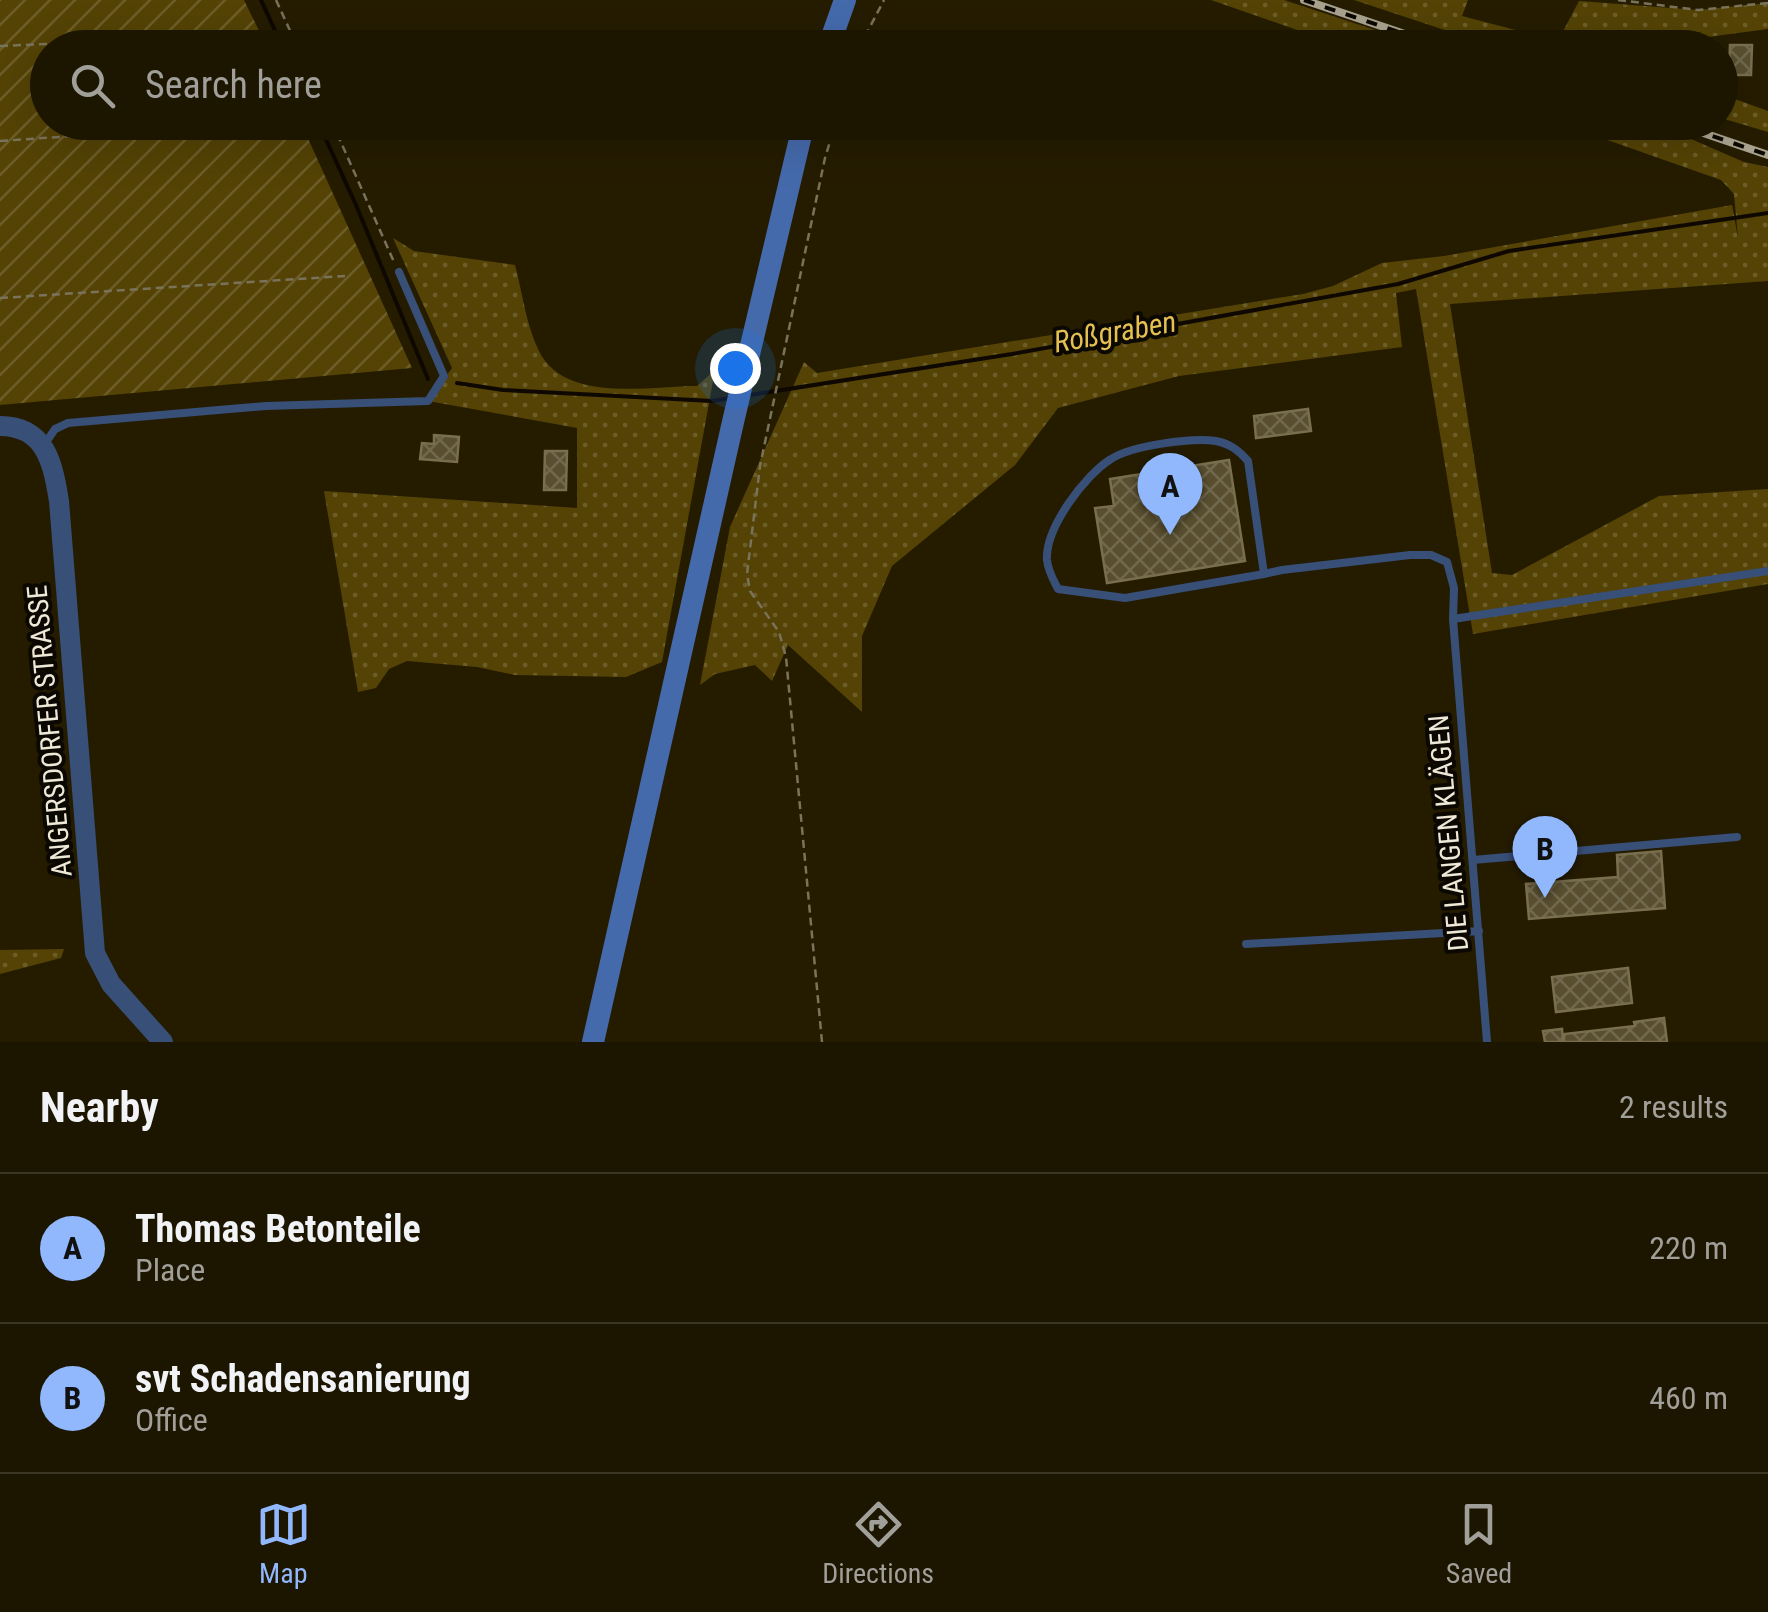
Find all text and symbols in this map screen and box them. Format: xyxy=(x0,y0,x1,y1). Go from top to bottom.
search box xyxy=(30,30,1738,140)
icon: search xyxy=(65,58,120,113)
text: Search here xyxy=(145,63,322,107)
water label: Roßgraben xyxy=(1051,304,1179,359)
your location xyxy=(710,343,761,394)
pin: A xyxy=(1138,452,1202,535)
street label: ANGERSDORFER STRASSE xyxy=(20,584,79,878)
street label: DIE LANGEN KLÄGEN xyxy=(1422,713,1475,953)
pin: B xyxy=(1512,816,1578,898)
text: Nearby xyxy=(40,1083,159,1132)
text: 2 results xyxy=(1619,1088,1728,1126)
text: Thomas Betonteile xyxy=(135,1207,421,1251)
text: A xyxy=(63,1229,82,1267)
text: 220 m xyxy=(1649,1229,1728,1267)
text: Place xyxy=(135,1251,205,1289)
text: svt Schadensanierung xyxy=(135,1357,471,1401)
text: B xyxy=(64,1379,81,1417)
text: 460 m xyxy=(1649,1379,1728,1417)
text: Office xyxy=(135,1401,208,1439)
tab: Map xyxy=(256,1497,311,1590)
tab: Directions xyxy=(822,1497,934,1590)
tab: Saved xyxy=(1446,1497,1512,1590)

